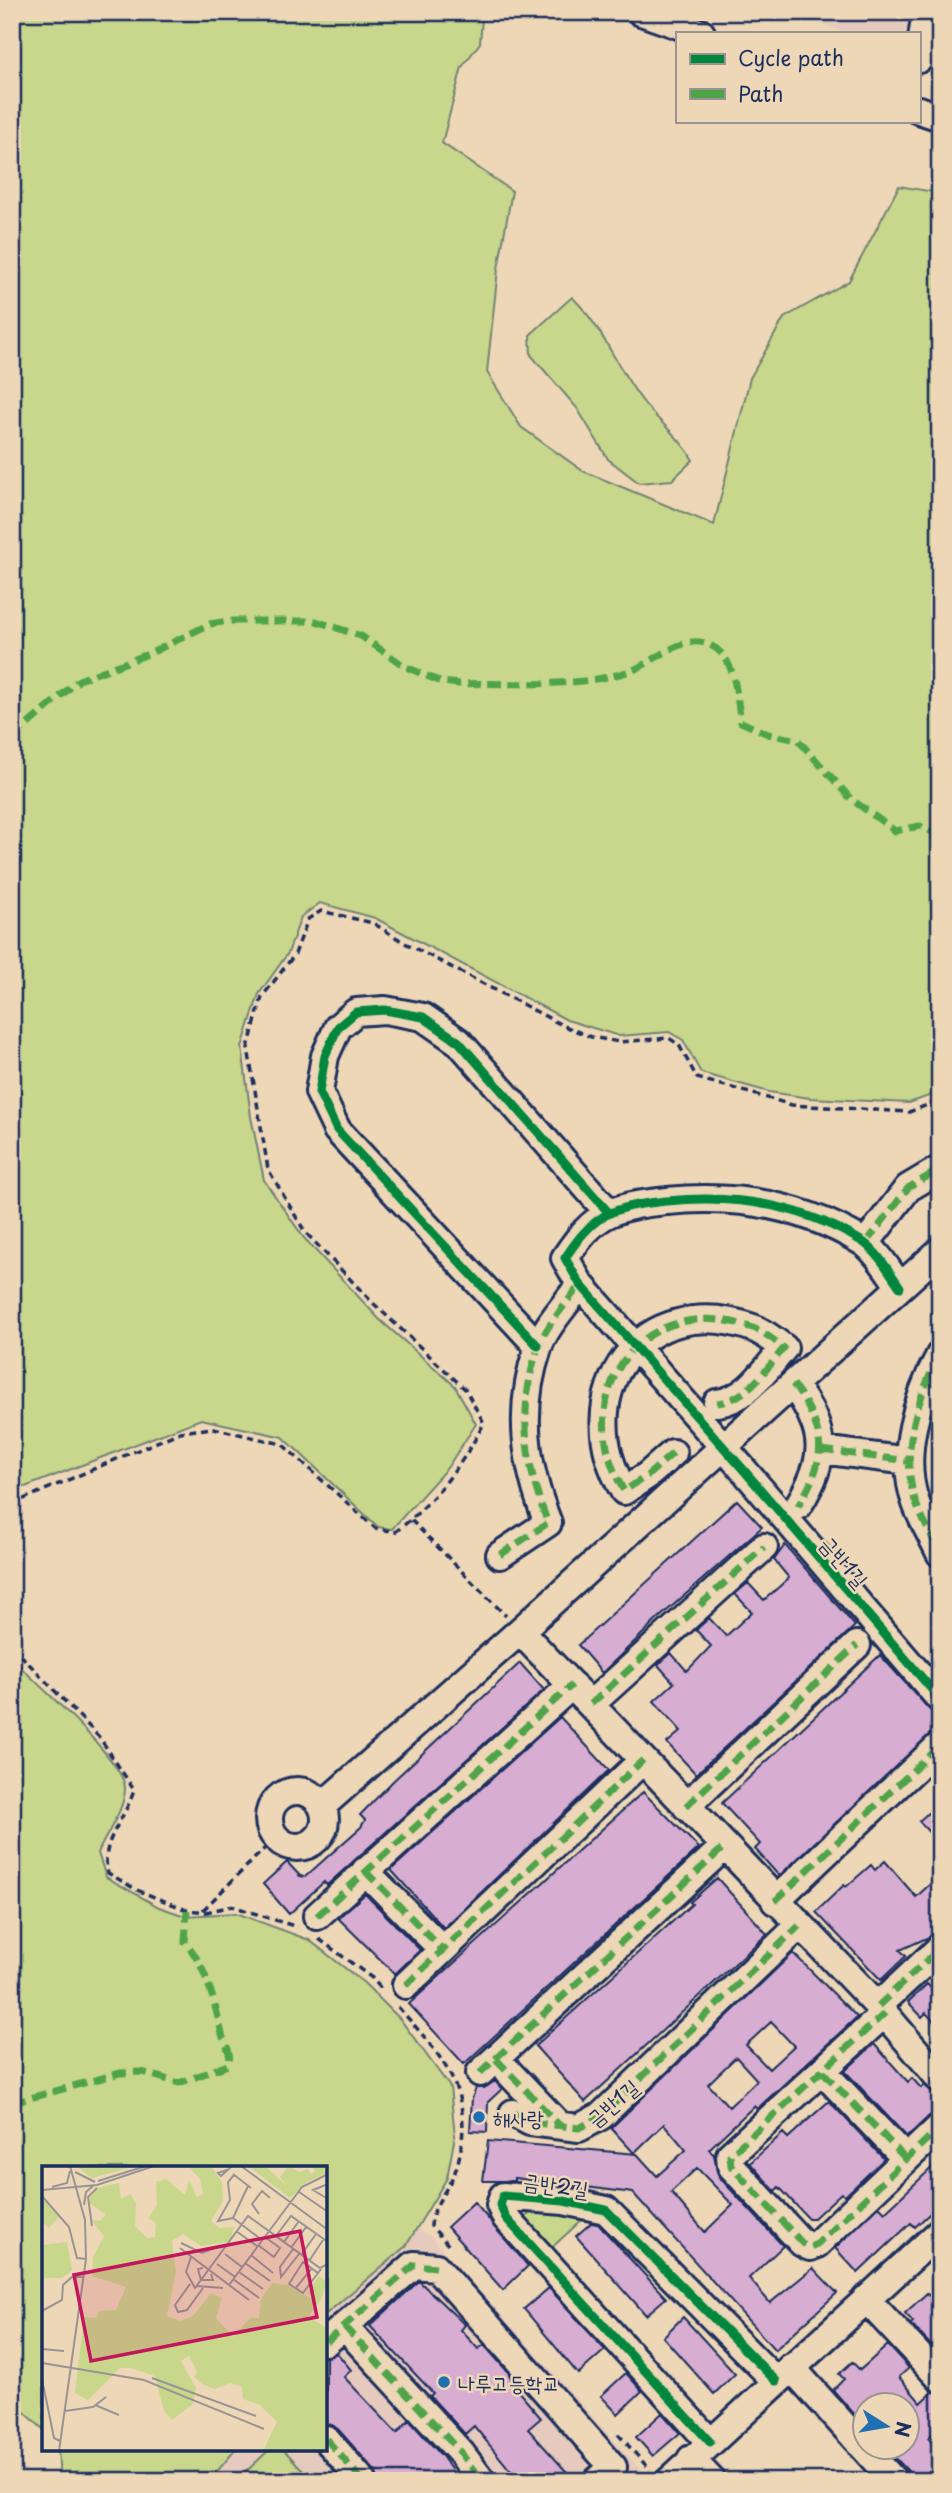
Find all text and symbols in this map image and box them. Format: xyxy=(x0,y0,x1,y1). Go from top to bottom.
legend xyxy=(676,32,920,122)
text: Cycle path xyxy=(738,41,844,73)
text: Path xyxy=(738,77,783,109)
street label: 금반1길 xyxy=(813,1528,877,1594)
street label: 금반1길 xyxy=(579,2070,645,2134)
place label: 해사랑 xyxy=(493,2101,544,2133)
marker: 해사랑 xyxy=(471,2109,487,2125)
street label: 금반2길 xyxy=(521,2164,591,2204)
inset map xyxy=(42,2166,327,2451)
place label: 나루고등학교 xyxy=(458,2366,559,2398)
marker: 나루고등학교 xyxy=(436,2374,452,2390)
north arrow xyxy=(850,2392,920,2462)
text: N xyxy=(888,2419,919,2439)

